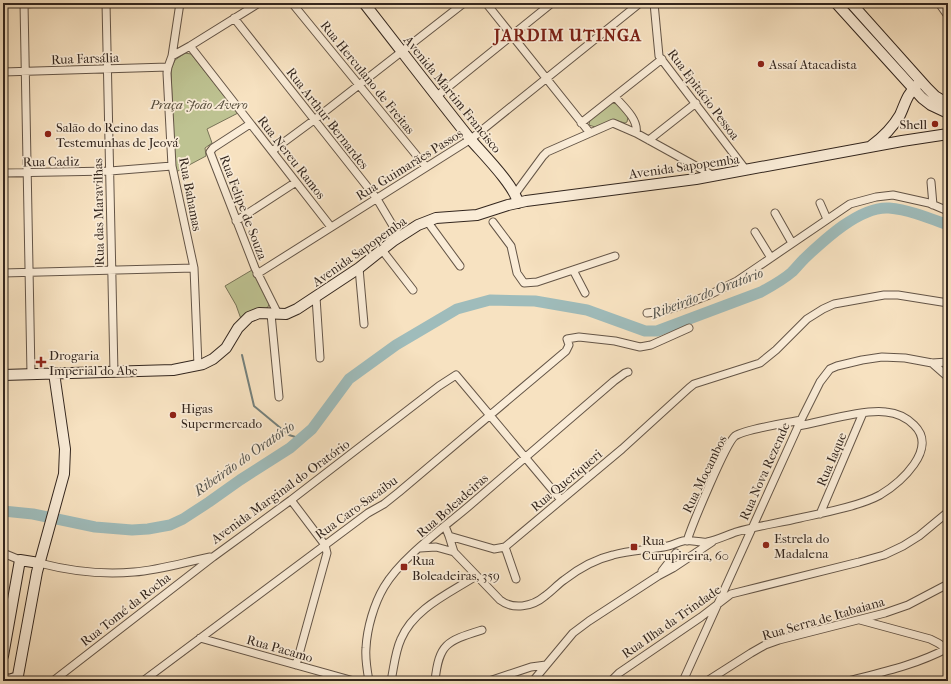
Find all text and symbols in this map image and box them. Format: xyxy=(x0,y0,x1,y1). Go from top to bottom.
street label: Rua Herculano de Freitas xyxy=(317,18,418,137)
district label: JARDIM UTINGA xyxy=(492,25,642,46)
street label: Avenida Martim Francisco xyxy=(400,32,505,156)
street label: Rua Epitácio Pessoa xyxy=(665,46,743,143)
street label: Rua Farsália xyxy=(51,50,120,67)
place label: Assaí Atacadista xyxy=(768,57,858,72)
marker: Assaí Atacadista xyxy=(756,59,766,69)
street label: Rua Arthur Bernardes xyxy=(283,65,372,172)
park label: Praça João Avero xyxy=(149,97,248,112)
street label: Rua Nereu Ramos xyxy=(255,113,329,202)
place label: Shell xyxy=(899,117,927,132)
marker: Shell xyxy=(930,119,940,129)
place label: Salão do Reino das Testemunhas de Jeová xyxy=(56,120,180,150)
street label: Rua Guimarães Passos xyxy=(353,125,466,203)
marker: Salão do Reino das Testemunhas de Jeová xyxy=(43,129,53,139)
street label: Avenida Sapopemba xyxy=(627,151,741,182)
street label: Rua Felipe de Souza xyxy=(217,153,271,263)
street label: Rua Cadiz xyxy=(22,154,80,169)
street label: Rua Bahamas xyxy=(176,156,205,232)
street label: Rua das Maravilhas xyxy=(90,158,107,266)
street label: Avenida Sapopemba xyxy=(309,213,410,290)
water label: Ribeirão do Oratório xyxy=(648,264,766,323)
place label: Drogaria Imperial do Abc xyxy=(49,348,138,378)
marker: Drogaria Imperial do Abc xyxy=(36,357,46,367)
place label: Higas Supermercado xyxy=(181,401,263,431)
marker: Higas Supermercado xyxy=(168,410,178,420)
water label: Ribeirão do Oratório xyxy=(190,417,298,500)
street label: Rua Nova Rezende xyxy=(736,419,793,522)
street label: Rua Iaque xyxy=(813,430,850,488)
street label: Rua Mocambos xyxy=(679,433,730,515)
street label: Avenida Marginal do Oratório xyxy=(207,436,353,547)
street label: Rua Queriqueri xyxy=(528,446,605,514)
street label: Rua Boleadeiras xyxy=(413,470,491,541)
street label: Rua Caro-Sacaibu xyxy=(312,472,401,542)
place label: Estrela do Madalena xyxy=(774,531,830,561)
place label: Rua Curupireira, 60 xyxy=(642,533,729,563)
marker: Estrela do Madalena xyxy=(761,540,771,550)
marker: Rua Curupireira, 60 xyxy=(629,542,639,552)
place label: Rua Boleadeiras, 359 xyxy=(412,553,500,583)
marker: Rua Boleadeiras, 359 xyxy=(399,562,409,572)
street label: Rua Tomé da Rocha xyxy=(77,569,174,649)
street label: Rua Ilha da Trindade xyxy=(619,581,724,661)
street label: Rua Serra de Itabaiana xyxy=(760,594,887,643)
street label: Rua Pacamo xyxy=(245,632,315,665)

